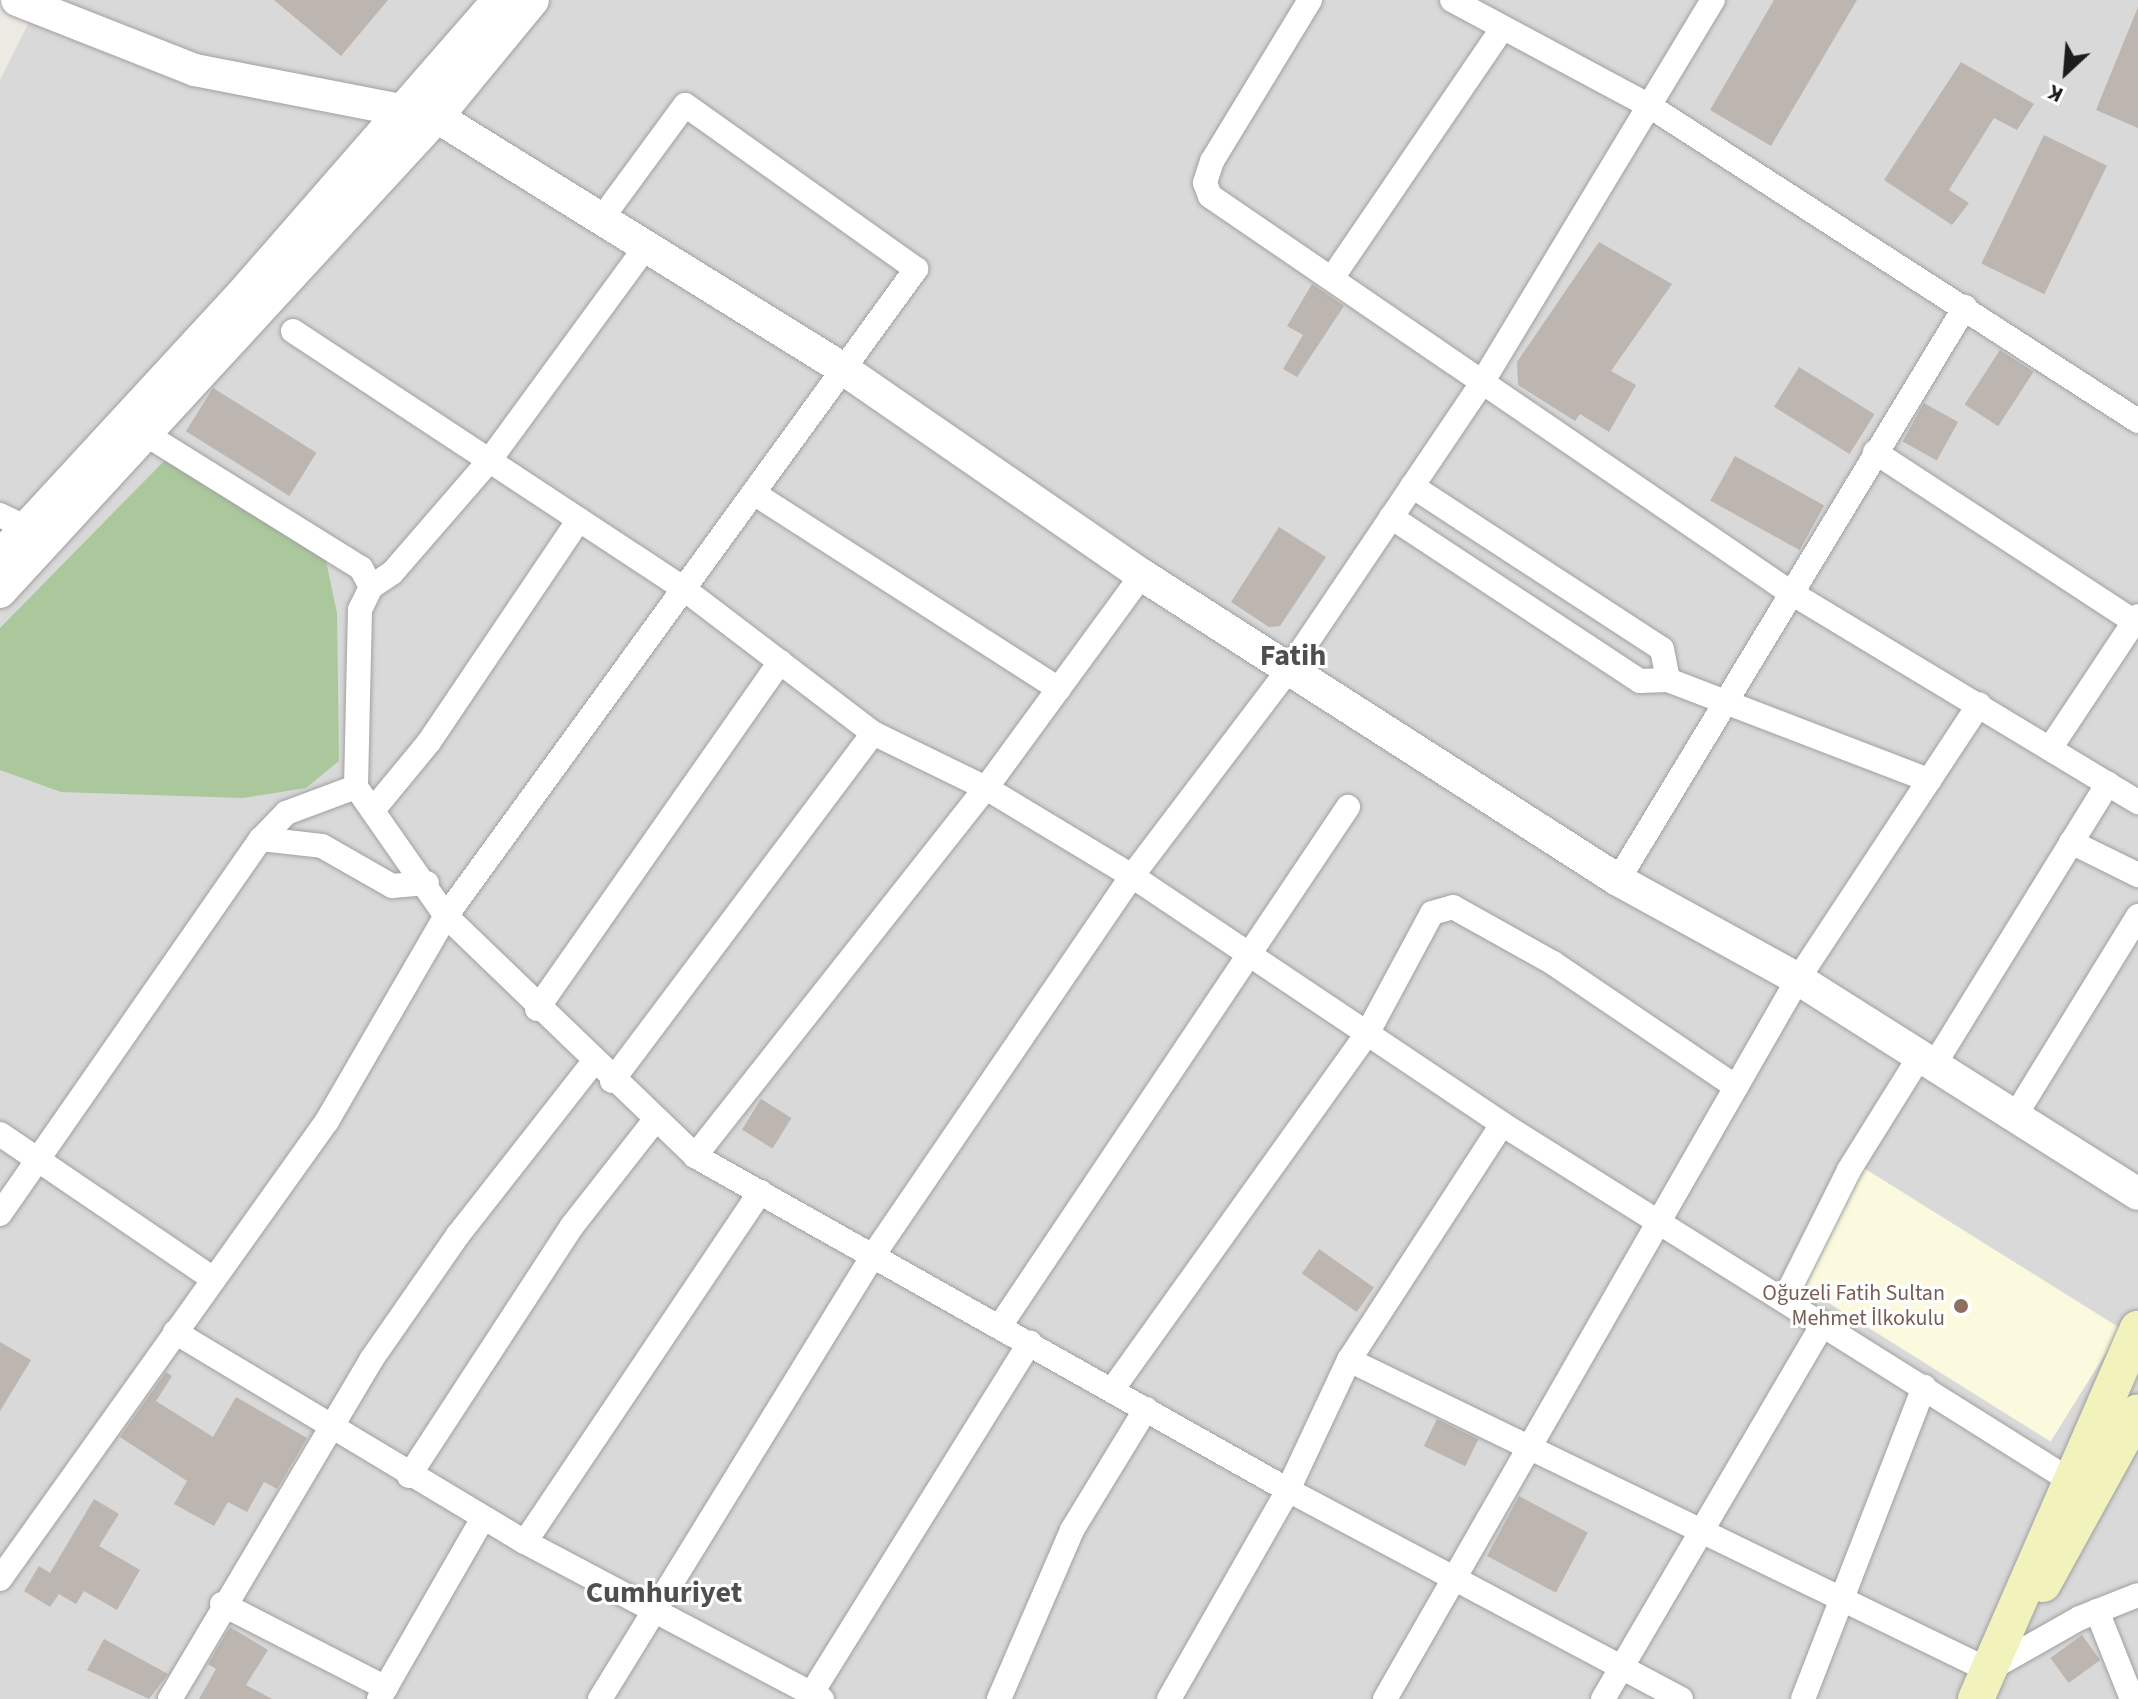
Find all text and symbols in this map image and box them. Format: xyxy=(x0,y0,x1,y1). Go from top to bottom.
north arrow xyxy=(2026,32,2106,112)
text: K xyxy=(2042,76,2069,111)
district label: Fatih xyxy=(1260,638,1326,674)
place label: Oğuzeli Fatih Sultan Mehmet İlkokulu xyxy=(1762,1280,1945,1332)
marker: Oğuzeli Fatih Sultan Mehmet İlkokulu xyxy=(1952,1297,1970,1315)
district label: Cumhuriyet xyxy=(586,1575,742,1611)

